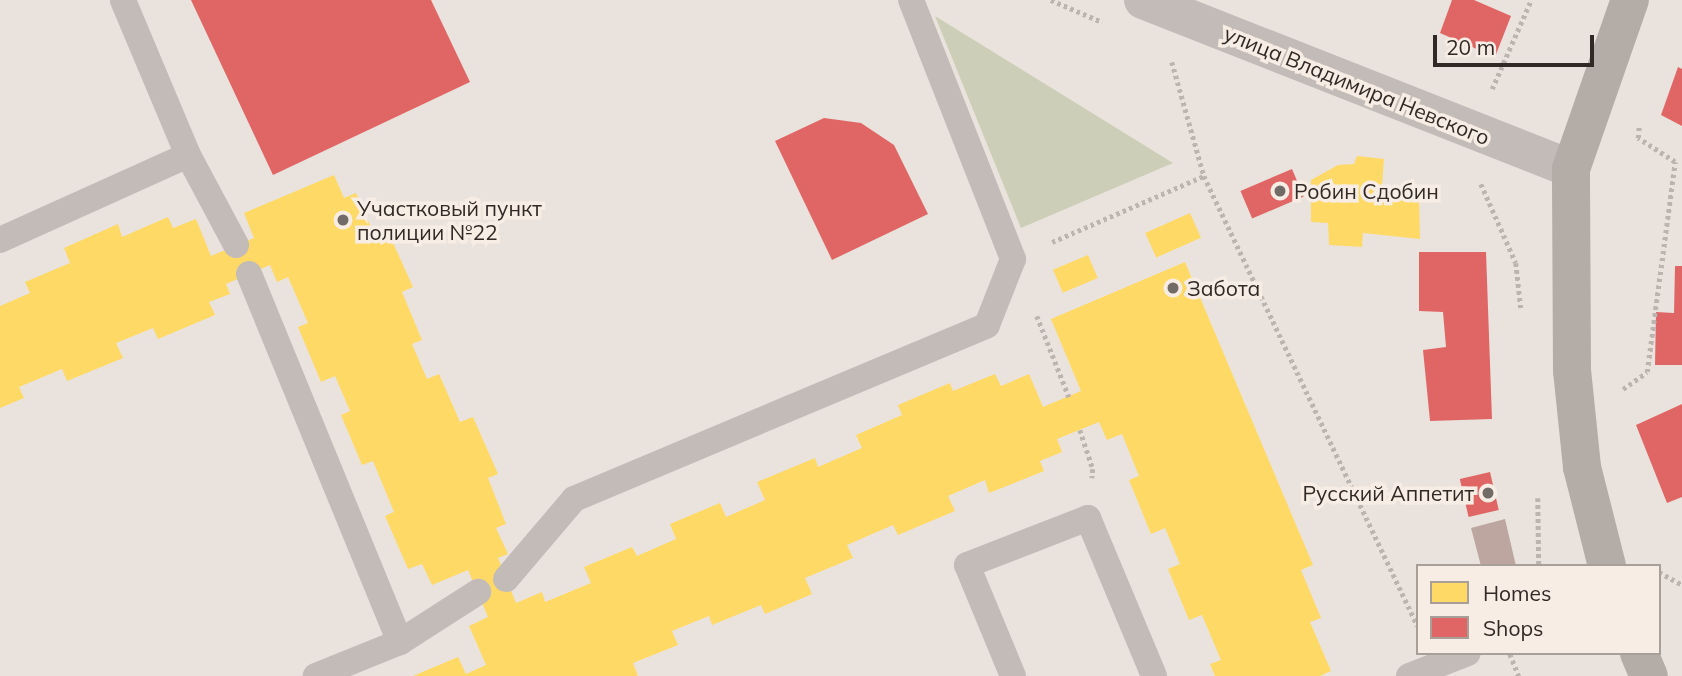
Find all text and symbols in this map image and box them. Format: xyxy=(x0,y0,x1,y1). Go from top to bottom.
street label: улица Владимира Невского xyxy=(1221,20,1493,150)
scale bar xyxy=(1437,21,1598,65)
text: 20 m xyxy=(1446,34,1495,60)
place label: Робин Сдобин xyxy=(1294,178,1439,204)
marker: Робин Сдобин xyxy=(1272,183,1288,199)
place label: Участковый пункт полиции №22 xyxy=(357,195,542,245)
marker: Участковый пункт полиции №22 xyxy=(335,212,351,228)
place label: Забота xyxy=(1187,275,1260,301)
marker: Забота xyxy=(1165,280,1181,296)
place label: Русский Аппетит xyxy=(1302,480,1474,506)
marker: Русский Аппетит xyxy=(1480,485,1496,501)
legend xyxy=(1416,564,1661,655)
text: Homes xyxy=(1483,580,1551,606)
text: Shops xyxy=(1483,615,1543,641)

